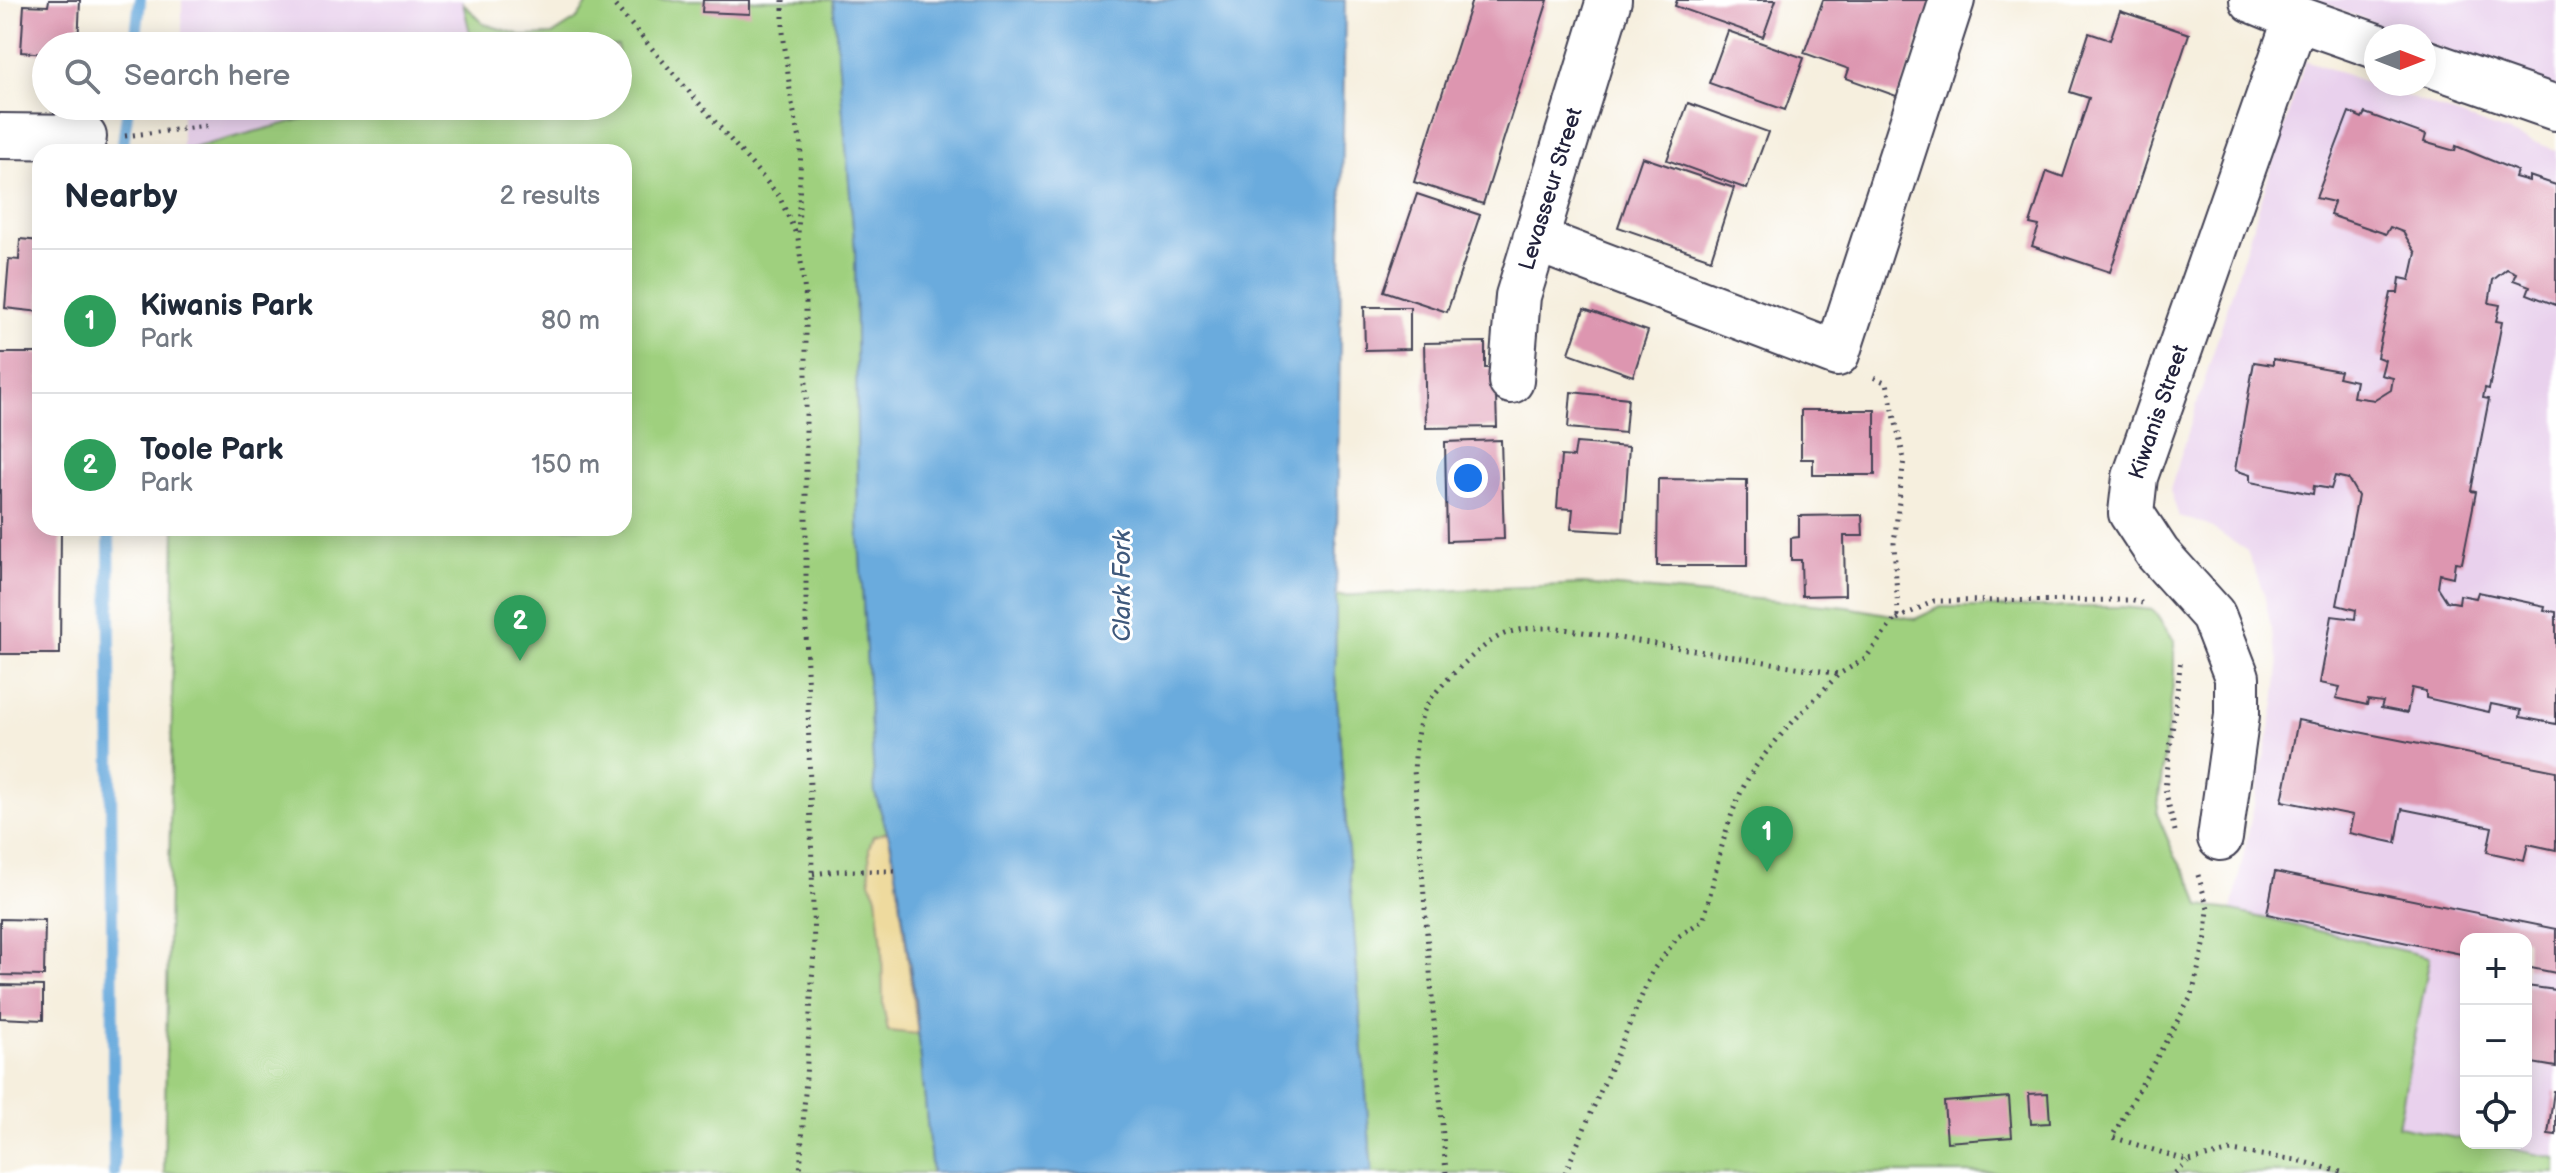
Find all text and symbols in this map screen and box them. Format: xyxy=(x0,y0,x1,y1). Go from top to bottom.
north arrow xyxy=(2364,24,2436,96)
search box xyxy=(32,32,632,120)
icon: search xyxy=(60,54,104,98)
text: Search here xyxy=(124,58,290,94)
street label: Levasseur Street xyxy=(1513,104,1589,274)
text: Nearby xyxy=(64,176,178,217)
text: 2 results xyxy=(500,181,600,212)
text: Kiwanis Park xyxy=(140,288,313,324)
text: 1 xyxy=(85,306,95,337)
text: 80 m xyxy=(541,306,600,337)
text: Park xyxy=(140,324,192,355)
street label: Kiwanis Street xyxy=(2123,341,2195,483)
text: Toole Park xyxy=(140,432,283,468)
text: 2 xyxy=(82,450,98,481)
text: 150 m xyxy=(531,450,600,481)
your location xyxy=(1448,458,1488,498)
text: Park xyxy=(140,468,192,499)
water label: Clark Fork xyxy=(1108,529,1137,642)
pin: 2 xyxy=(494,595,546,661)
pin: 1 xyxy=(1741,806,1793,872)
map controls xyxy=(2460,933,2532,1149)
button: + xyxy=(2460,933,2532,1005)
button: − xyxy=(2460,1005,2532,1077)
button: locate xyxy=(2460,1077,2532,1149)

